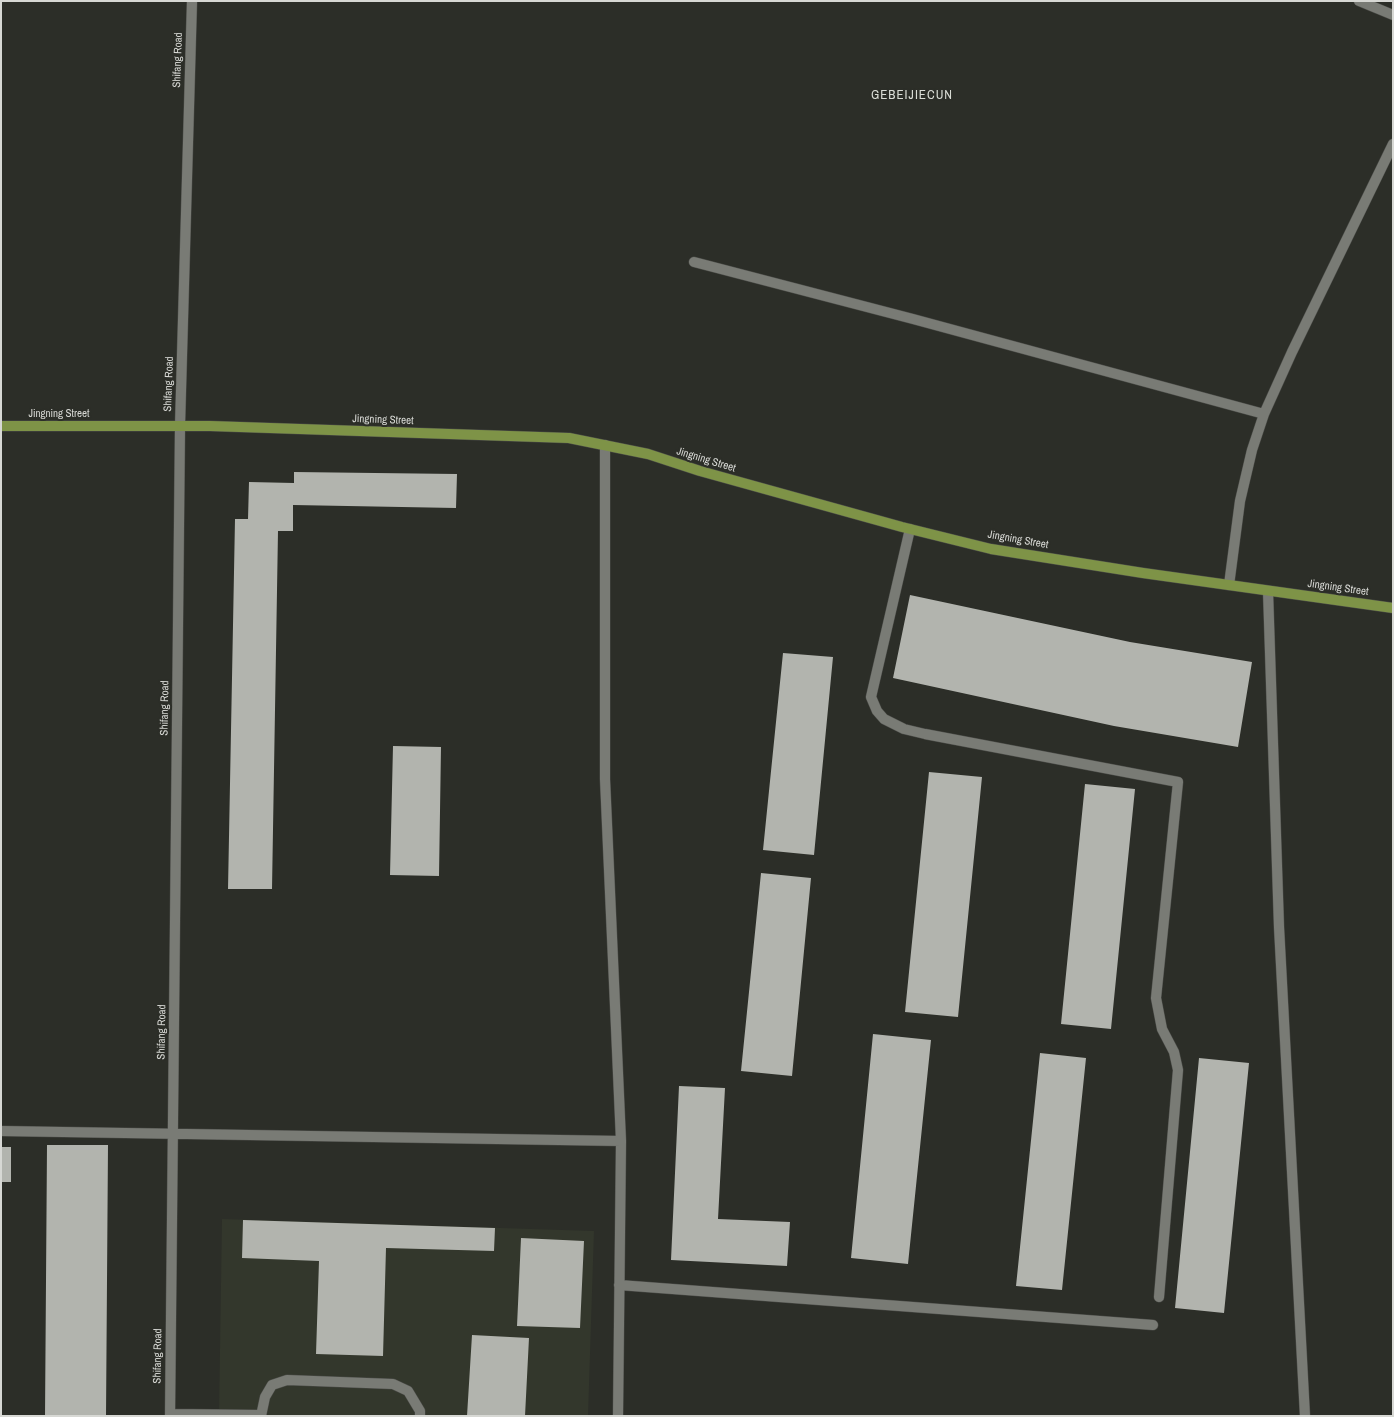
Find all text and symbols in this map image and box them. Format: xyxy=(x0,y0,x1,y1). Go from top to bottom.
street label: Shifang Road xyxy=(170,32,186,88)
district label: GEBEIJIECUN xyxy=(871,88,953,104)
street label: Shifang Road xyxy=(161,356,177,412)
street label: Jingning Street xyxy=(28,407,90,421)
street label: Jingning Street xyxy=(352,412,414,428)
street label: Jingning Street xyxy=(675,445,737,475)
street label: Jingning Street xyxy=(987,528,1049,552)
street label: Jingning Street xyxy=(1307,577,1369,599)
street label: Shifang Road xyxy=(158,680,172,736)
street label: Shifang Road xyxy=(155,1004,169,1060)
street label: Shifang Road xyxy=(151,1328,165,1384)

